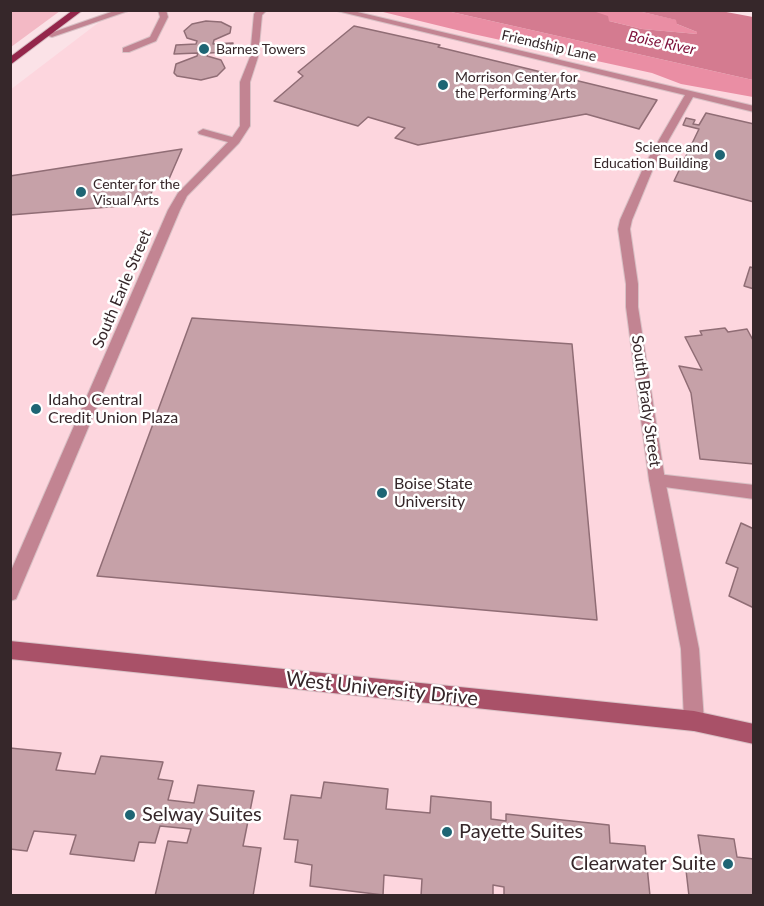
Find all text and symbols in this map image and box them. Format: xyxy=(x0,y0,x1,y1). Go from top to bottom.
street label: Friendship Lane xyxy=(500,27,598,65)
water label: Boise River xyxy=(627,27,697,59)
place label: Barnes Towers xyxy=(216,41,306,57)
marker: Barnes Towers xyxy=(197,42,211,56)
place label: Morrison Center for the Performing Arts xyxy=(455,69,578,102)
marker: Morrison Center for the Performing Arts xyxy=(436,78,450,92)
place label: Science and Education Building xyxy=(593,139,708,172)
marker: Science and Education Building xyxy=(713,148,727,162)
place label: Center for the Visual Arts xyxy=(93,176,180,208)
marker: Center for the Visual Arts xyxy=(74,185,88,199)
street label: South Earle Street xyxy=(88,227,156,351)
street label: South Brady Street xyxy=(627,334,665,468)
place label: Idaho Central Credit Union Plaza xyxy=(48,390,178,428)
marker: Idaho Central Credit Union Plaza xyxy=(29,402,43,416)
place label: Boise State University xyxy=(394,474,473,512)
marker: Boise State University xyxy=(375,486,389,500)
street label: West University Drive xyxy=(285,667,479,711)
place label: Selway Suites xyxy=(142,803,262,827)
marker: Selway Suites xyxy=(123,808,137,822)
place label: Payette Suites xyxy=(459,820,583,844)
marker: Payette Suites xyxy=(440,825,454,839)
place label: Clearwater Suite xyxy=(570,852,716,876)
marker: Clearwater Suite xyxy=(721,857,735,871)

